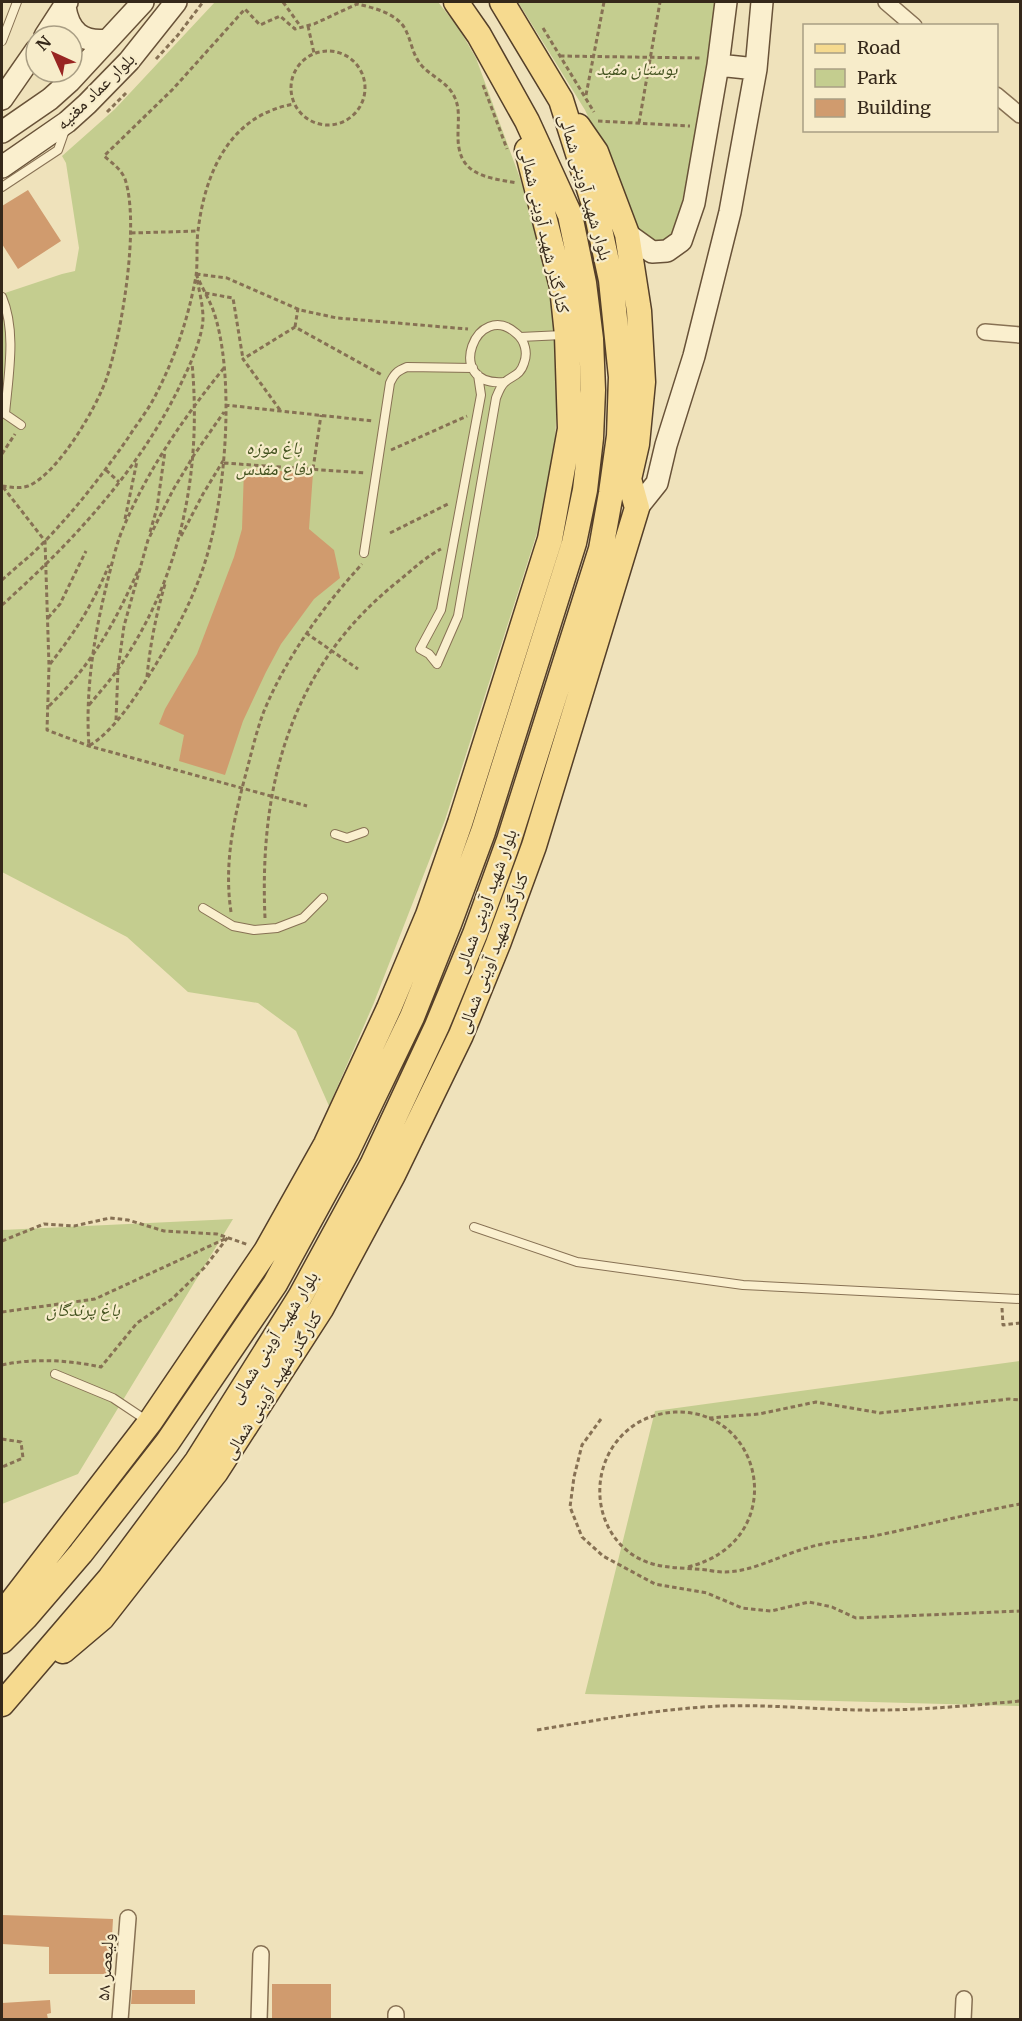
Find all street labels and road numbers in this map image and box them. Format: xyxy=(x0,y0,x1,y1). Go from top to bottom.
street label: بلوار عماد مغنیه xyxy=(50,47,140,135)
street label: بلوار شهید آوینی شمالی xyxy=(554,111,618,263)
street label: کنارگذر شهید آوینی شمالی xyxy=(515,144,575,316)
street label: بلوار شهید آوینی شمالی xyxy=(448,826,522,976)
street label: کنارگذر شهید آوینی شمالی xyxy=(451,869,533,1037)
street label: بلوار شهید آوینی شمالی xyxy=(223,1266,323,1408)
street label: کنارگذر شهید آوینی شمالی xyxy=(217,1306,327,1463)
street label: ولیعصر ۵۸ xyxy=(91,1932,119,2002)

